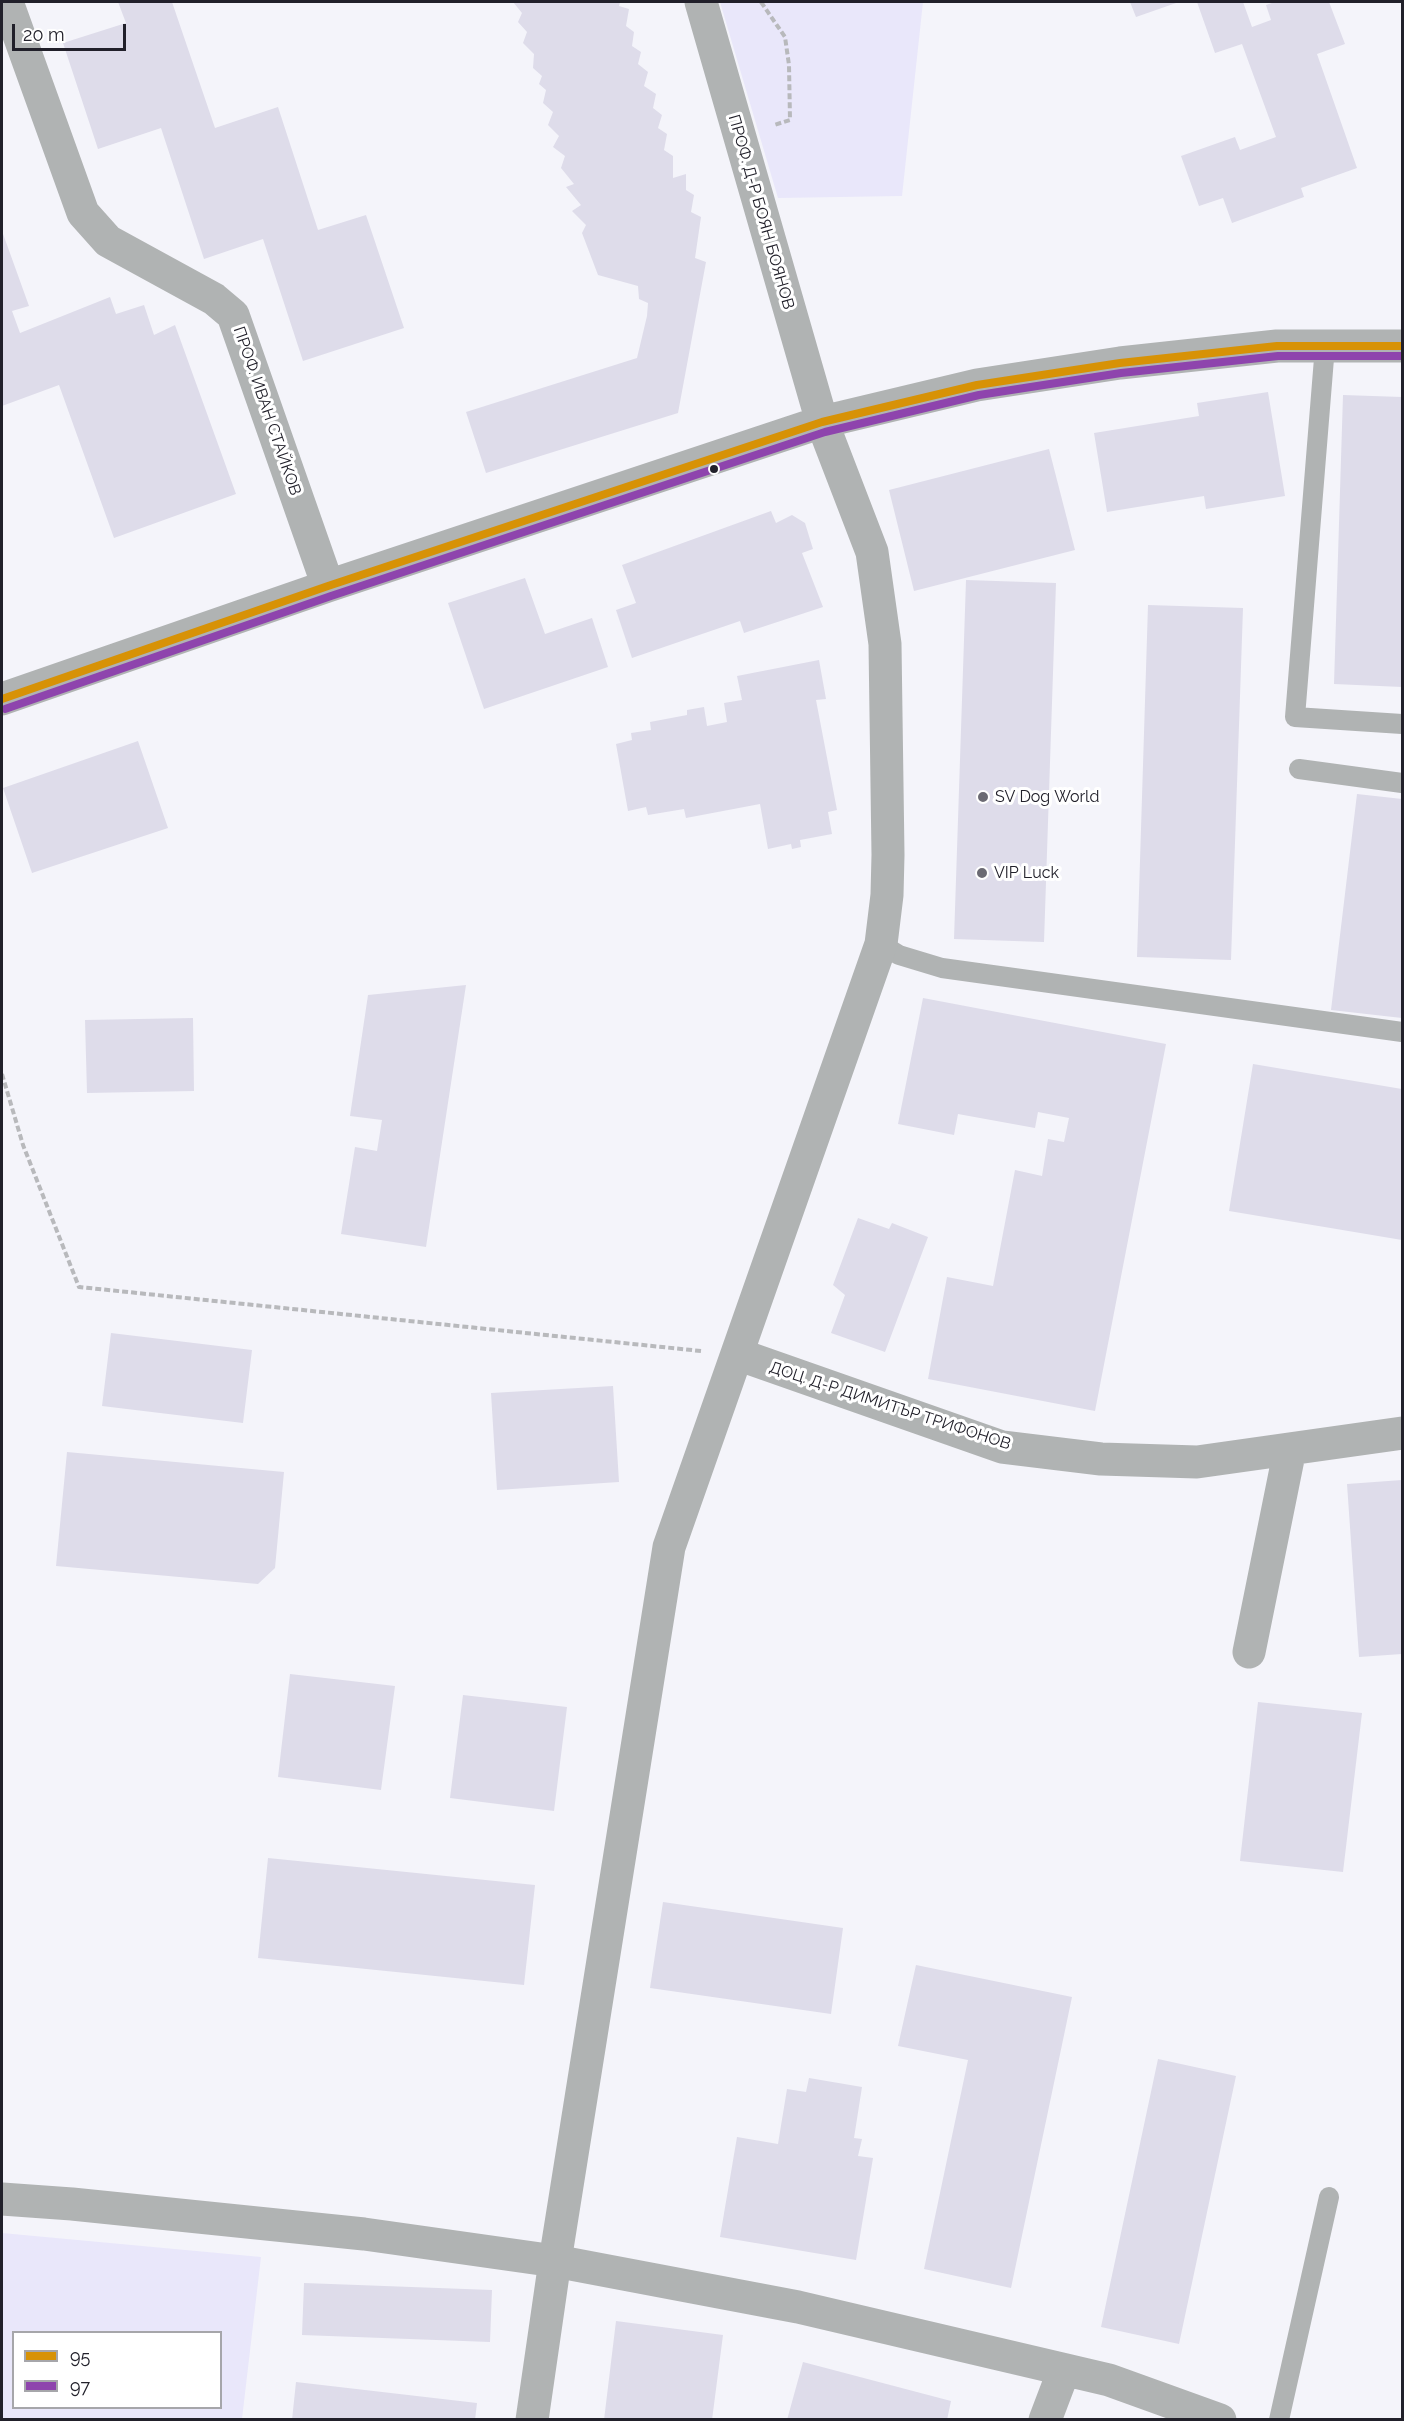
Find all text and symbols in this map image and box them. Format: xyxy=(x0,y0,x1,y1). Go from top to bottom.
scale bar xyxy=(15,12,129,50)
text: 20 m xyxy=(23,24,65,45)
street label: ПРОФ. Д-Р БОЯН БОЯНОВ xyxy=(724,112,798,312)
street label: ПРОФ. ИВАН СТАЙКОВ xyxy=(229,324,305,498)
unlabelled marker xyxy=(708,463,720,475)
place label: SV Dog World xyxy=(995,787,1099,807)
marker: SV Dog World xyxy=(976,790,990,804)
place label: VIP Luck xyxy=(994,863,1059,883)
marker: VIP Luck xyxy=(975,866,989,880)
street label: ДОЦ. Д-Р ДИМИТЪР ТРИФОНОВ xyxy=(767,1358,1013,1454)
legend xyxy=(12,2331,222,2409)
text: 95 xyxy=(70,2346,90,2367)
text: 97 xyxy=(70,2376,90,2397)

